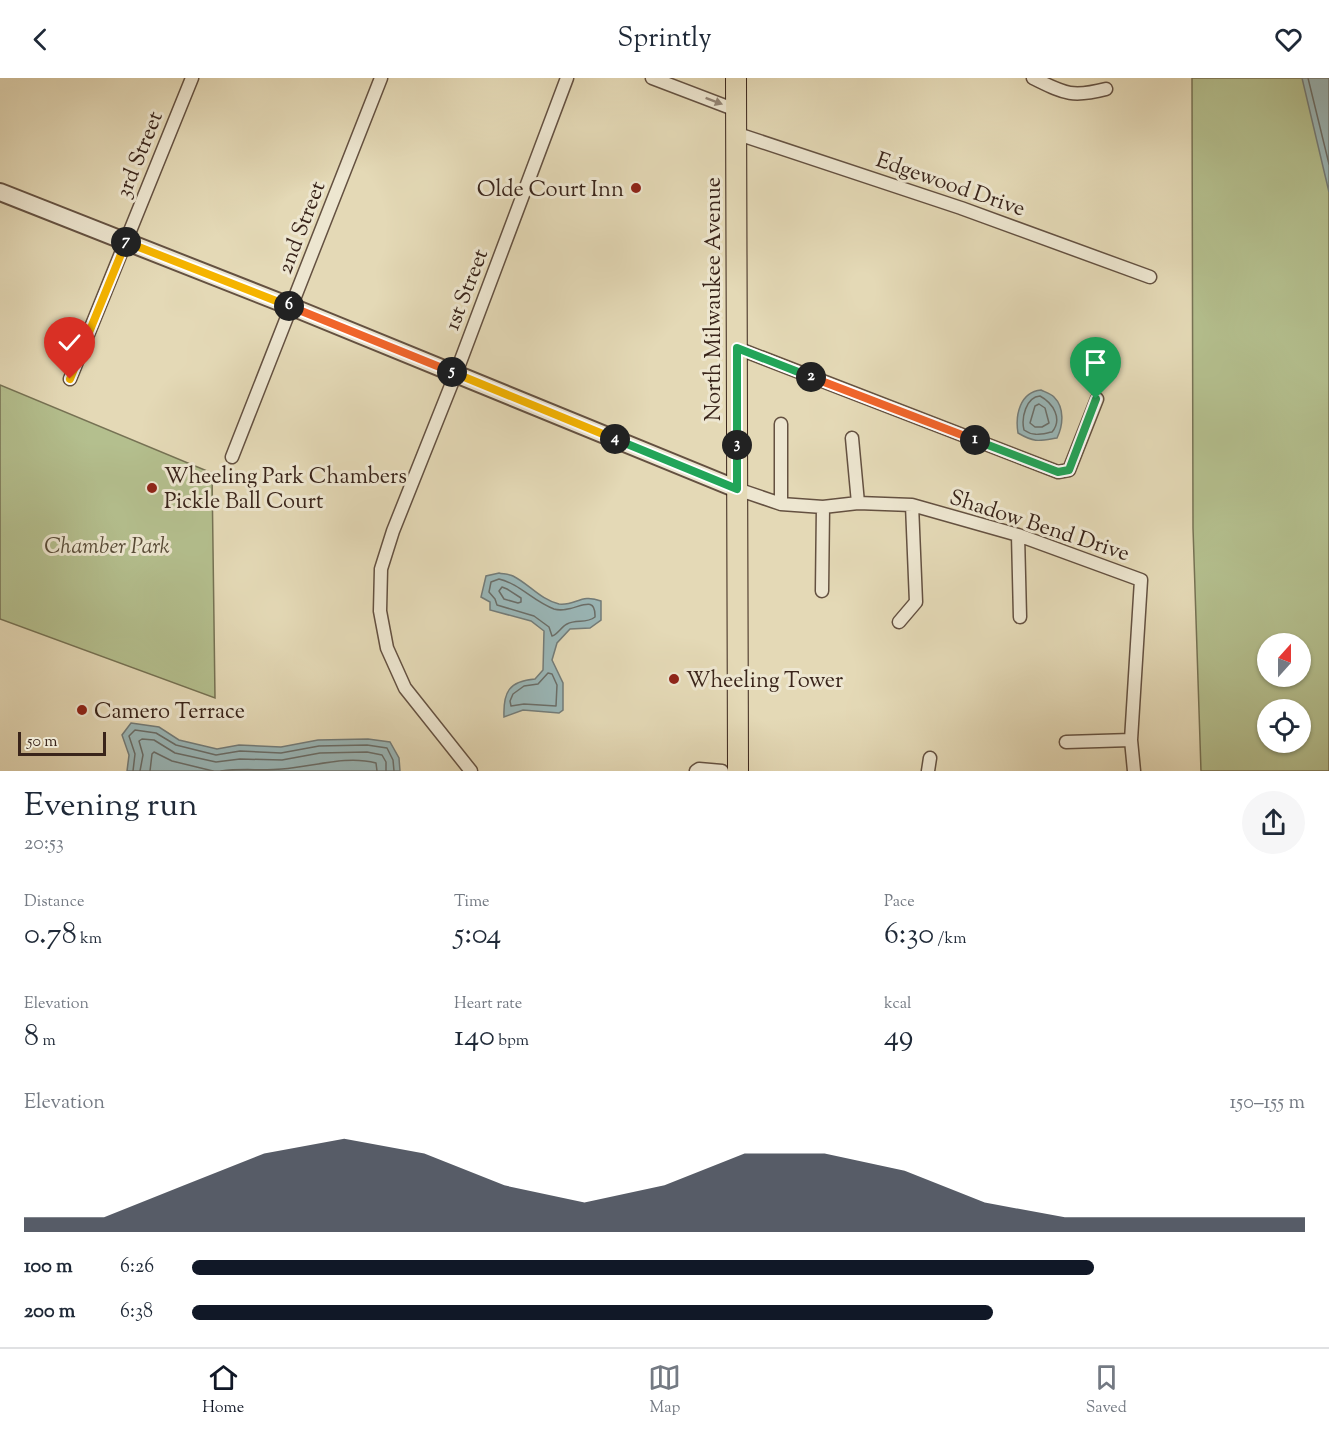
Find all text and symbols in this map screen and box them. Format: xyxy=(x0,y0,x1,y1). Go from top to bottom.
text: Sprintly xyxy=(617,20,712,59)
icon: back xyxy=(24,23,57,56)
icon: heart xyxy=(1272,23,1305,56)
one-way arrow xyxy=(705,97,723,106)
street label: 3rd Street xyxy=(109,107,173,203)
street label: Edgewood Drive xyxy=(871,145,1029,226)
place label: Olde Court Inn xyxy=(477,175,624,207)
street label: 2nd Street xyxy=(270,177,335,279)
street label: North Milwaukee Avenue xyxy=(699,177,731,421)
marker: Olde Court Inn xyxy=(629,181,643,195)
pin: 7 xyxy=(111,227,141,257)
text: 7 xyxy=(122,230,130,253)
street label: 1st Street xyxy=(438,244,498,336)
pin: 6 xyxy=(274,291,304,321)
text: 6 xyxy=(285,294,293,317)
pin xyxy=(44,317,95,379)
icon: check xyxy=(53,326,86,359)
pin xyxy=(1070,337,1121,399)
icon: arrive xyxy=(1079,346,1112,379)
pin: 5 xyxy=(437,357,467,387)
text: 5 xyxy=(449,360,455,383)
pin: 2 xyxy=(796,362,826,392)
text: 2 xyxy=(807,365,815,388)
pin: 4 xyxy=(600,424,630,454)
pin: 1 xyxy=(960,425,990,455)
text: 4 xyxy=(611,427,619,450)
text: 1 xyxy=(972,428,978,451)
pin: 3 xyxy=(722,430,752,460)
text: 3 xyxy=(734,433,740,456)
place label: Wheeling Park Chambers Pickle Ball Court xyxy=(164,462,407,519)
marker: Wheeling Park Chambers Pickle Ball Court xyxy=(145,481,159,495)
street label: Shadow Bend Drive xyxy=(945,483,1133,571)
park label: Chamber Park xyxy=(44,532,170,564)
north arrow xyxy=(1257,633,1311,687)
map controls xyxy=(1257,633,1311,753)
place label: Wheeling Tower xyxy=(686,666,843,698)
marker: Wheeling Tower xyxy=(667,672,681,686)
place label: Camero Terrace xyxy=(94,697,245,729)
button: locate xyxy=(1257,699,1311,753)
marker: Camero Terrace xyxy=(75,703,89,717)
scale bar xyxy=(18,729,106,756)
text: 50 m xyxy=(27,731,58,754)
text: Evening run xyxy=(24,783,198,831)
button: share xyxy=(1242,791,1305,854)
text: 20:53 xyxy=(24,830,64,859)
text: Distance xyxy=(24,891,84,914)
text: Time xyxy=(454,891,490,914)
text: Pace xyxy=(884,891,915,914)
text: 0.78 xyxy=(24,914,77,957)
text: 5:04 xyxy=(454,914,501,957)
text: 6:30 xyxy=(884,914,934,957)
text: km xyxy=(77,928,102,951)
text: /km xyxy=(934,928,966,951)
text: Elevation xyxy=(24,993,89,1016)
text: Heart rate xyxy=(454,993,522,1016)
text: kcal xyxy=(884,993,912,1016)
text: 8 xyxy=(24,1016,39,1059)
text: 140 xyxy=(454,1016,495,1059)
text: 49 xyxy=(884,1016,913,1059)
text: m xyxy=(39,1030,56,1053)
text: bpm xyxy=(495,1030,529,1053)
text: Elevation xyxy=(24,1089,105,1118)
text: 150–155 m xyxy=(1230,1089,1305,1118)
text: 100 m xyxy=(24,1253,73,1282)
text: 6:26 xyxy=(120,1253,154,1282)
text: 200 m xyxy=(24,1298,75,1327)
text: 6:38 xyxy=(120,1298,153,1327)
tab: Home xyxy=(202,1361,244,1420)
tab: Map xyxy=(648,1361,681,1420)
tab: Saved xyxy=(1086,1361,1127,1420)

